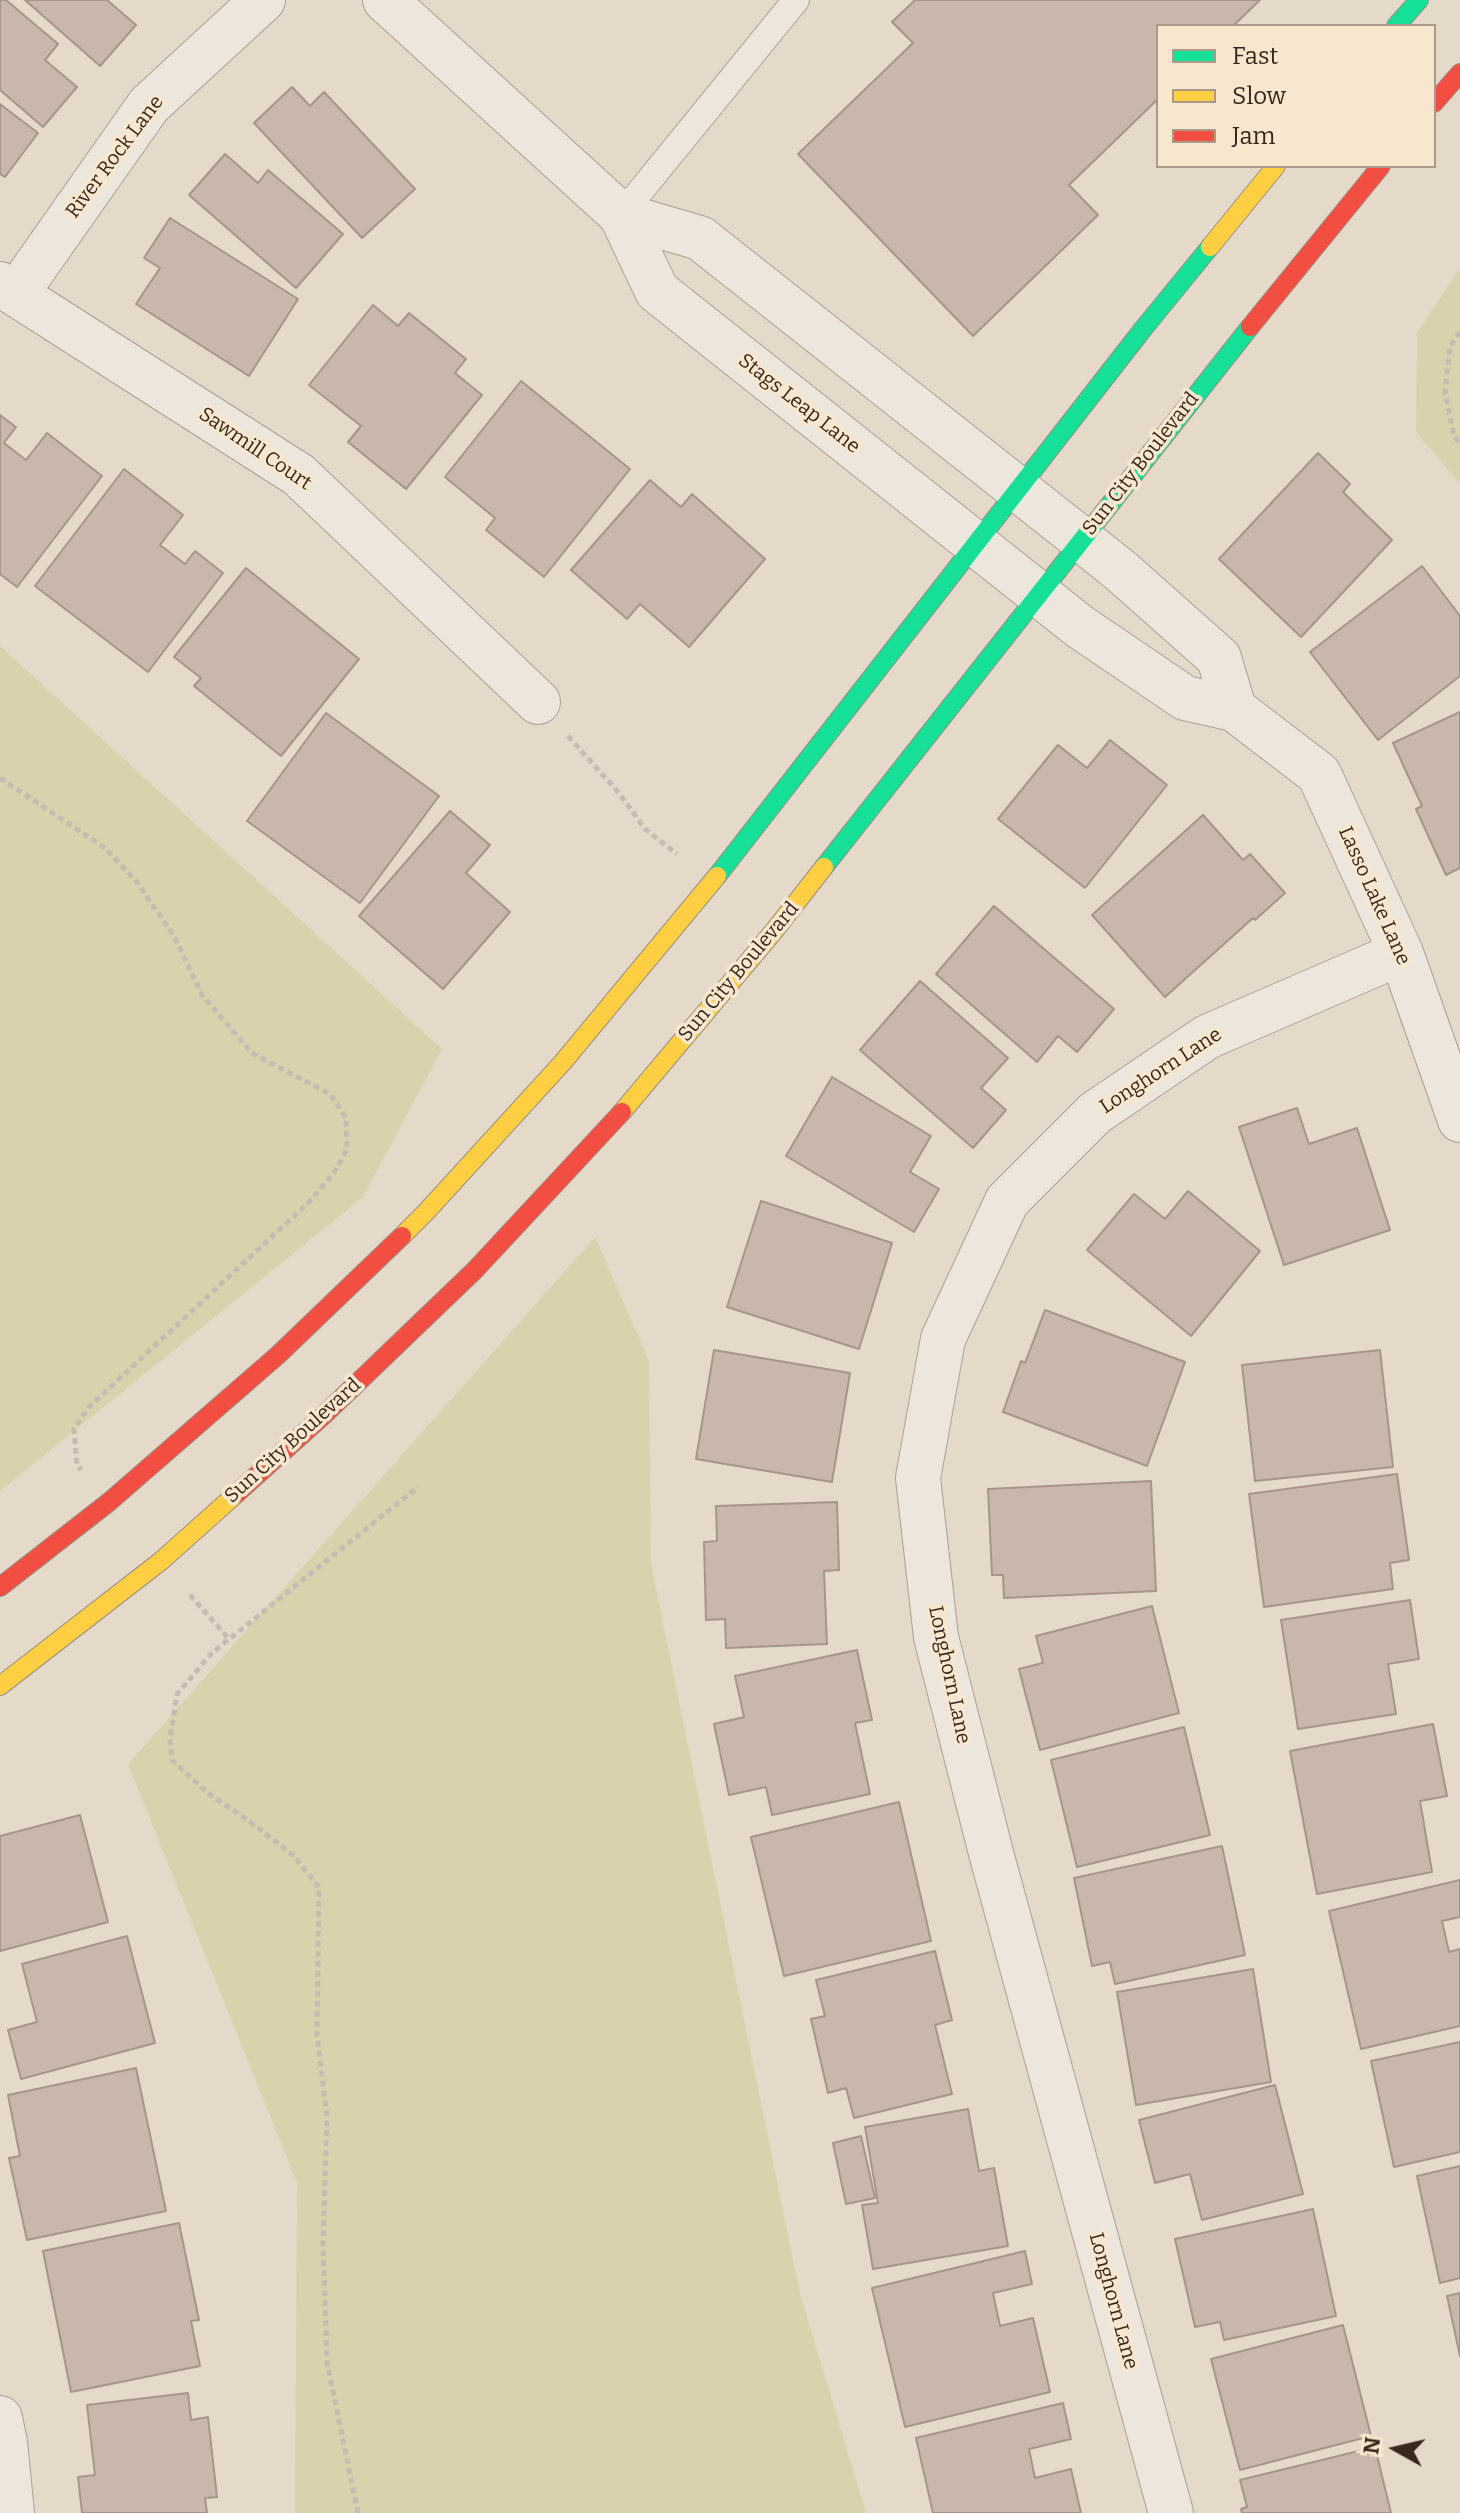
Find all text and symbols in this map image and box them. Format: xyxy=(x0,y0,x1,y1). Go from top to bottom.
legend xyxy=(1156,24,1436,168)
text: Fast xyxy=(1232,42,1278,70)
text: Slow xyxy=(1232,82,1286,110)
street label: River Rock Lane xyxy=(61,91,169,223)
text: Jam xyxy=(1232,122,1275,150)
street label: Stags Leap Lane xyxy=(733,349,865,459)
street label: Sun City Boulevard xyxy=(1078,388,1204,540)
street label: Sawmill Court xyxy=(194,402,316,496)
street label: Lasso Lake Lane xyxy=(1333,823,1415,969)
street label: Sun City Boulevard xyxy=(674,897,804,1047)
street label: Longhorn Lane xyxy=(1096,1023,1226,1119)
street label: Sun City Boulevard xyxy=(220,1374,366,1508)
street label: Longhorn Lane xyxy=(923,1604,975,1746)
street label: Longhorn Lane xyxy=(1083,2230,1143,2372)
north arrow xyxy=(1356,2409,1436,2489)
text: N xyxy=(1357,2435,1386,2456)

